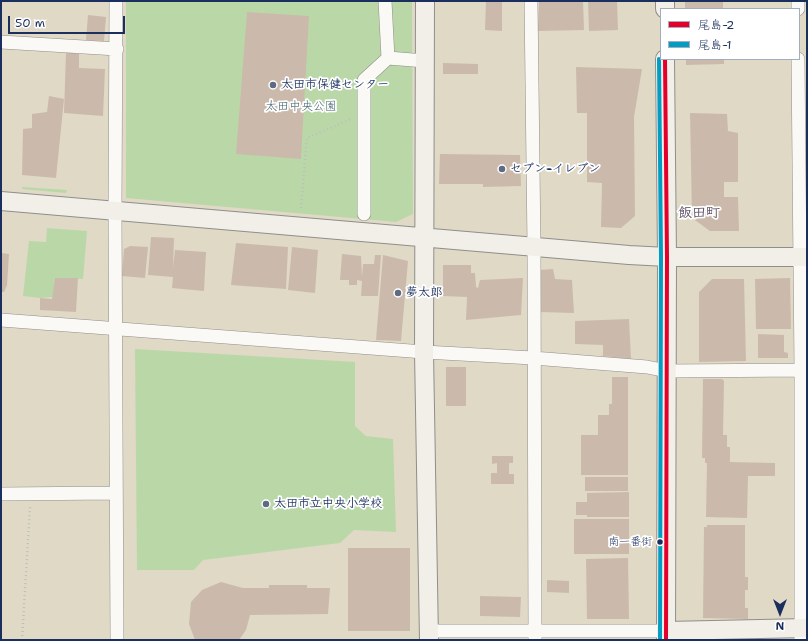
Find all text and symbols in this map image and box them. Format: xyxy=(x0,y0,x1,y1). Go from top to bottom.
scale bar xyxy=(10,8,127,34)
legend xyxy=(660,8,800,60)
text: 50 m xyxy=(15,15,45,31)
text: 尾島-2 xyxy=(698,17,734,33)
text: 尾島-1 xyxy=(698,37,731,53)
place label: 太田市保健センター xyxy=(281,78,389,92)
marker: 太田市保健センター xyxy=(268,80,278,90)
park label: 太田中央公園 xyxy=(265,100,337,114)
place label: セブン-イレブン xyxy=(510,162,600,176)
marker: セブン-イレブン xyxy=(497,164,507,174)
district label: 飯田町 xyxy=(678,205,720,221)
place label: 夢太郎 xyxy=(406,286,442,300)
marker: 夢太郎 xyxy=(393,288,403,298)
place label: 太田市立中央小学校 xyxy=(274,497,382,511)
marker: 太田市立中央小学校 xyxy=(261,499,271,509)
place label: 南一番街 xyxy=(608,535,652,549)
marker: 南一番街 xyxy=(655,537,665,547)
north arrow xyxy=(760,593,800,633)
text: N xyxy=(776,618,784,633)

